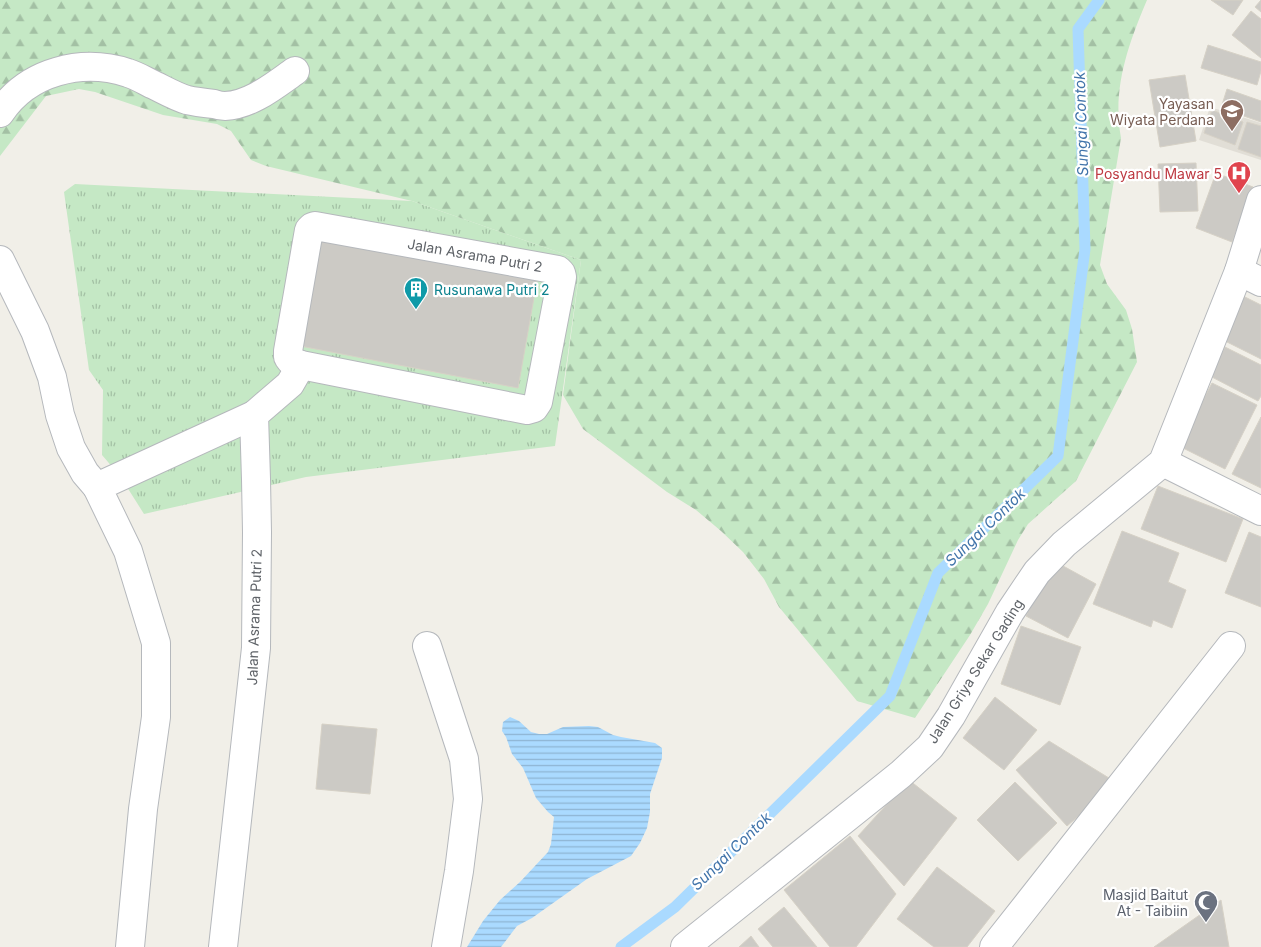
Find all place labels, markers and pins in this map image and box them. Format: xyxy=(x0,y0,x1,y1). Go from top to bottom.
place label: Yayasan Wiyata Perdana xyxy=(1110,95,1214,128)
school or university icon: Yayasan Wiyata Perdana xyxy=(1219,98,1245,132)
hospital icon: Posyandu Mawar 5 xyxy=(1226,160,1252,194)
place label: Posyandu Mawar 5 xyxy=(1095,165,1222,182)
building icon: Rusunawa Putri 2 xyxy=(403,276,429,310)
place label: Rusunawa Putri 2 xyxy=(434,281,550,298)
place label: Masjid Baitut At - Taibiin xyxy=(1103,886,1188,919)
mosque icon: Masjid Baitut At - Taibiin xyxy=(1193,889,1219,923)

